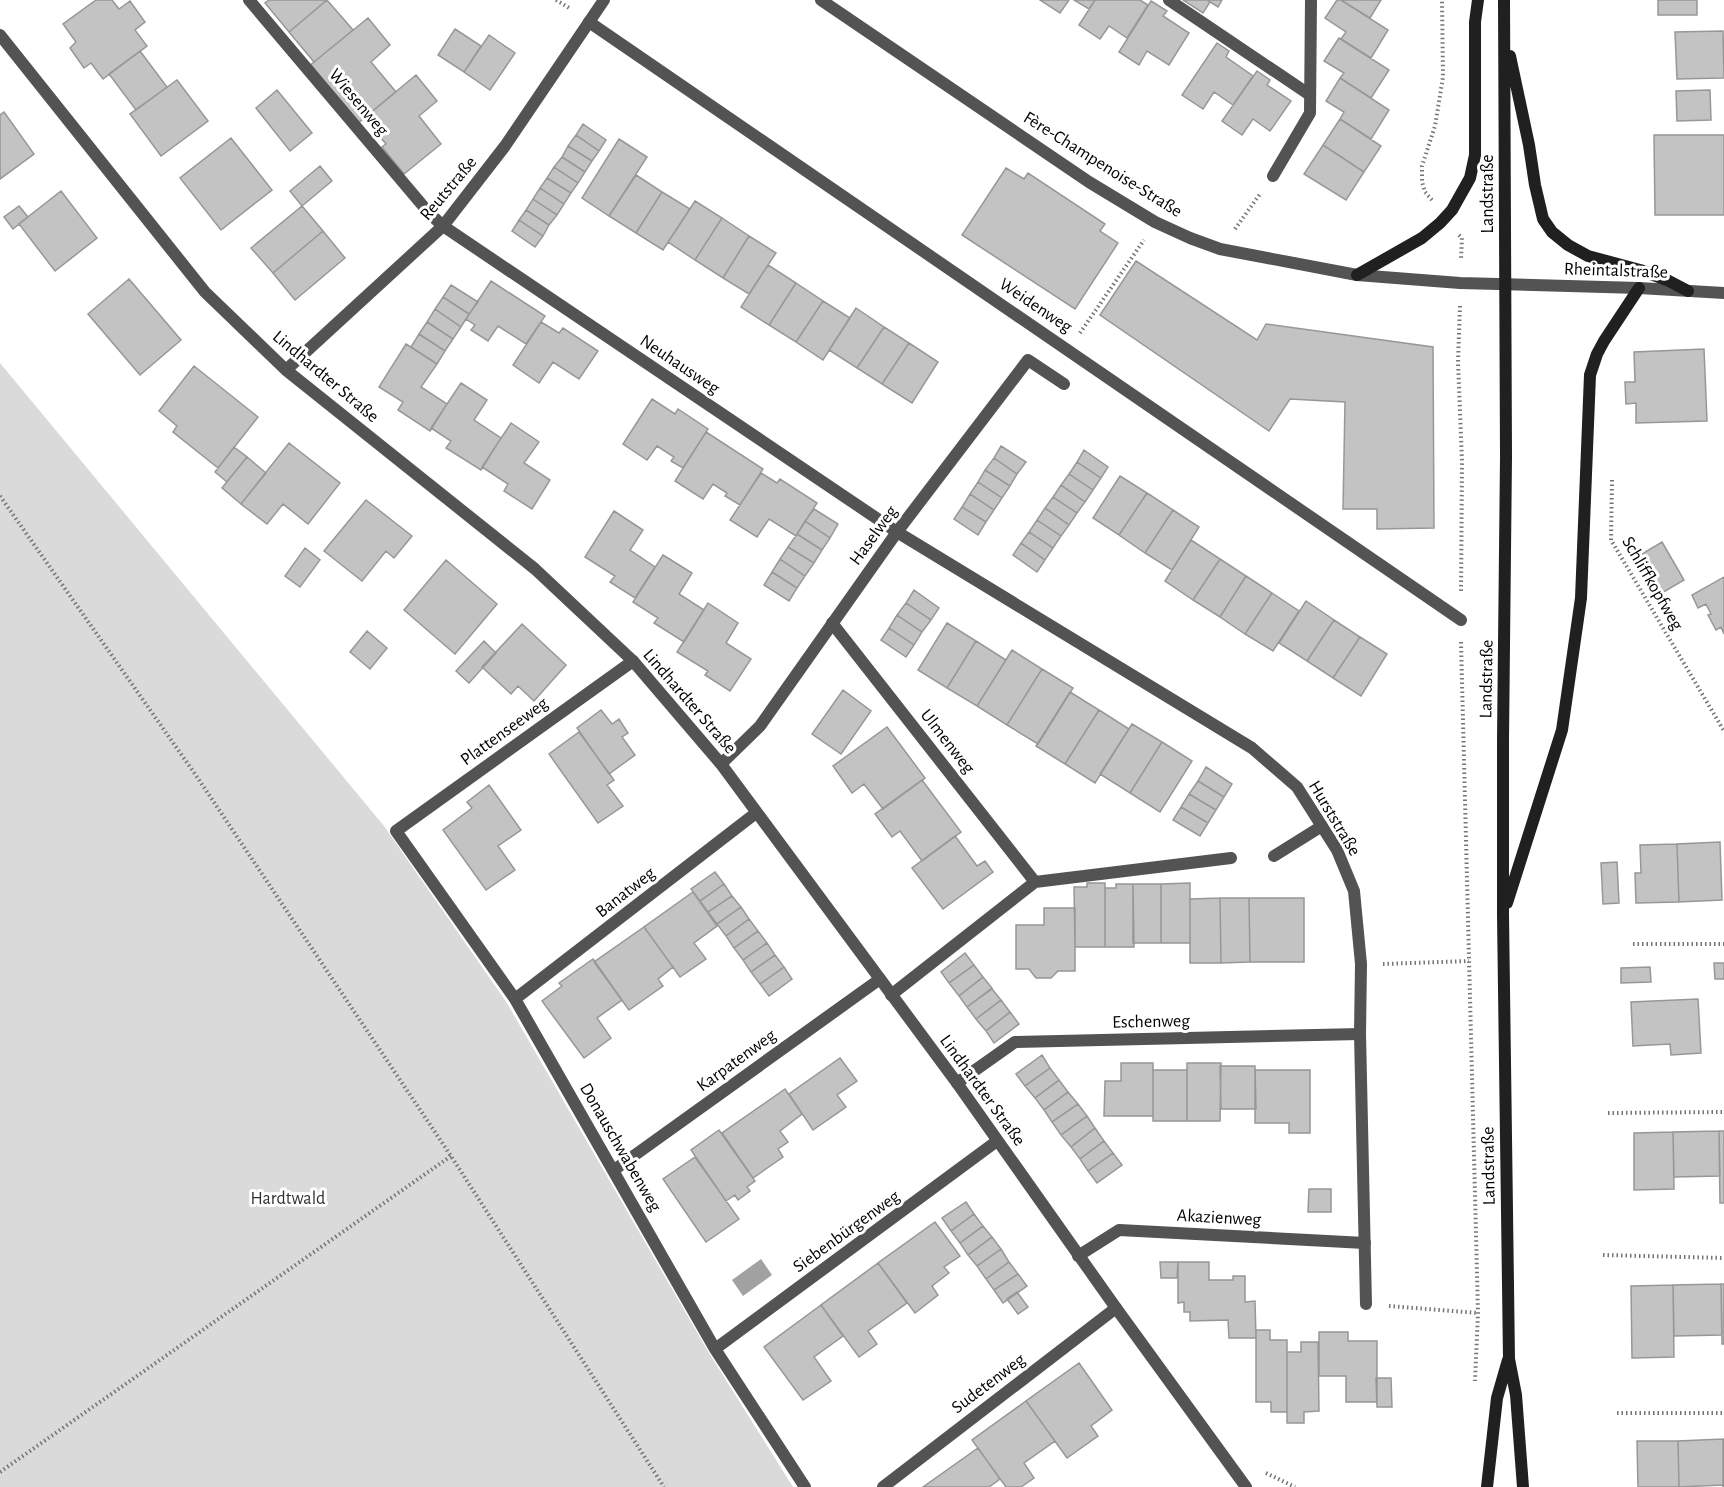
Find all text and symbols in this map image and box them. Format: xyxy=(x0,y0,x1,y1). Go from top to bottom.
street label: Wiesenweg xyxy=(325,66,391,140)
street label: Fère-Champenoise-Straße xyxy=(1020,109,1185,221)
street label: Reutstraße xyxy=(417,153,480,224)
street label: Landstraße xyxy=(1479,155,1497,233)
street label: Rheintalstraße xyxy=(1564,260,1668,282)
street label: Weidenweg xyxy=(996,275,1075,337)
street label: Lindhardter Straße xyxy=(269,327,382,426)
street label: Neuhausweg xyxy=(636,332,723,398)
street label: Haselweg xyxy=(846,502,901,569)
street label: Schliffkopfweg xyxy=(1618,534,1686,633)
street label: Landstraße xyxy=(1477,639,1497,719)
street label: Lindhardter Straße xyxy=(639,646,739,757)
street label: Plattenseeweg xyxy=(458,694,552,769)
street label: Ulmenweg xyxy=(917,706,978,777)
street label: Hurststraße xyxy=(1305,778,1363,859)
street label: Banatweg xyxy=(593,864,659,921)
street label: Eschenweg xyxy=(1112,1012,1190,1032)
street label: Karpatenweg xyxy=(694,1026,780,1095)
street label: Lindhardter Straße xyxy=(936,1032,1028,1149)
street label: Donauschwabenweg xyxy=(576,1080,664,1215)
street label: Landstraße xyxy=(1479,1126,1499,1206)
street label: Siebenbürgenweg xyxy=(790,1187,903,1276)
park label: Hardtwald xyxy=(251,1190,325,1208)
street label: Akazienweg xyxy=(1176,1207,1262,1229)
street label: Sudetenweg xyxy=(949,1350,1029,1417)

